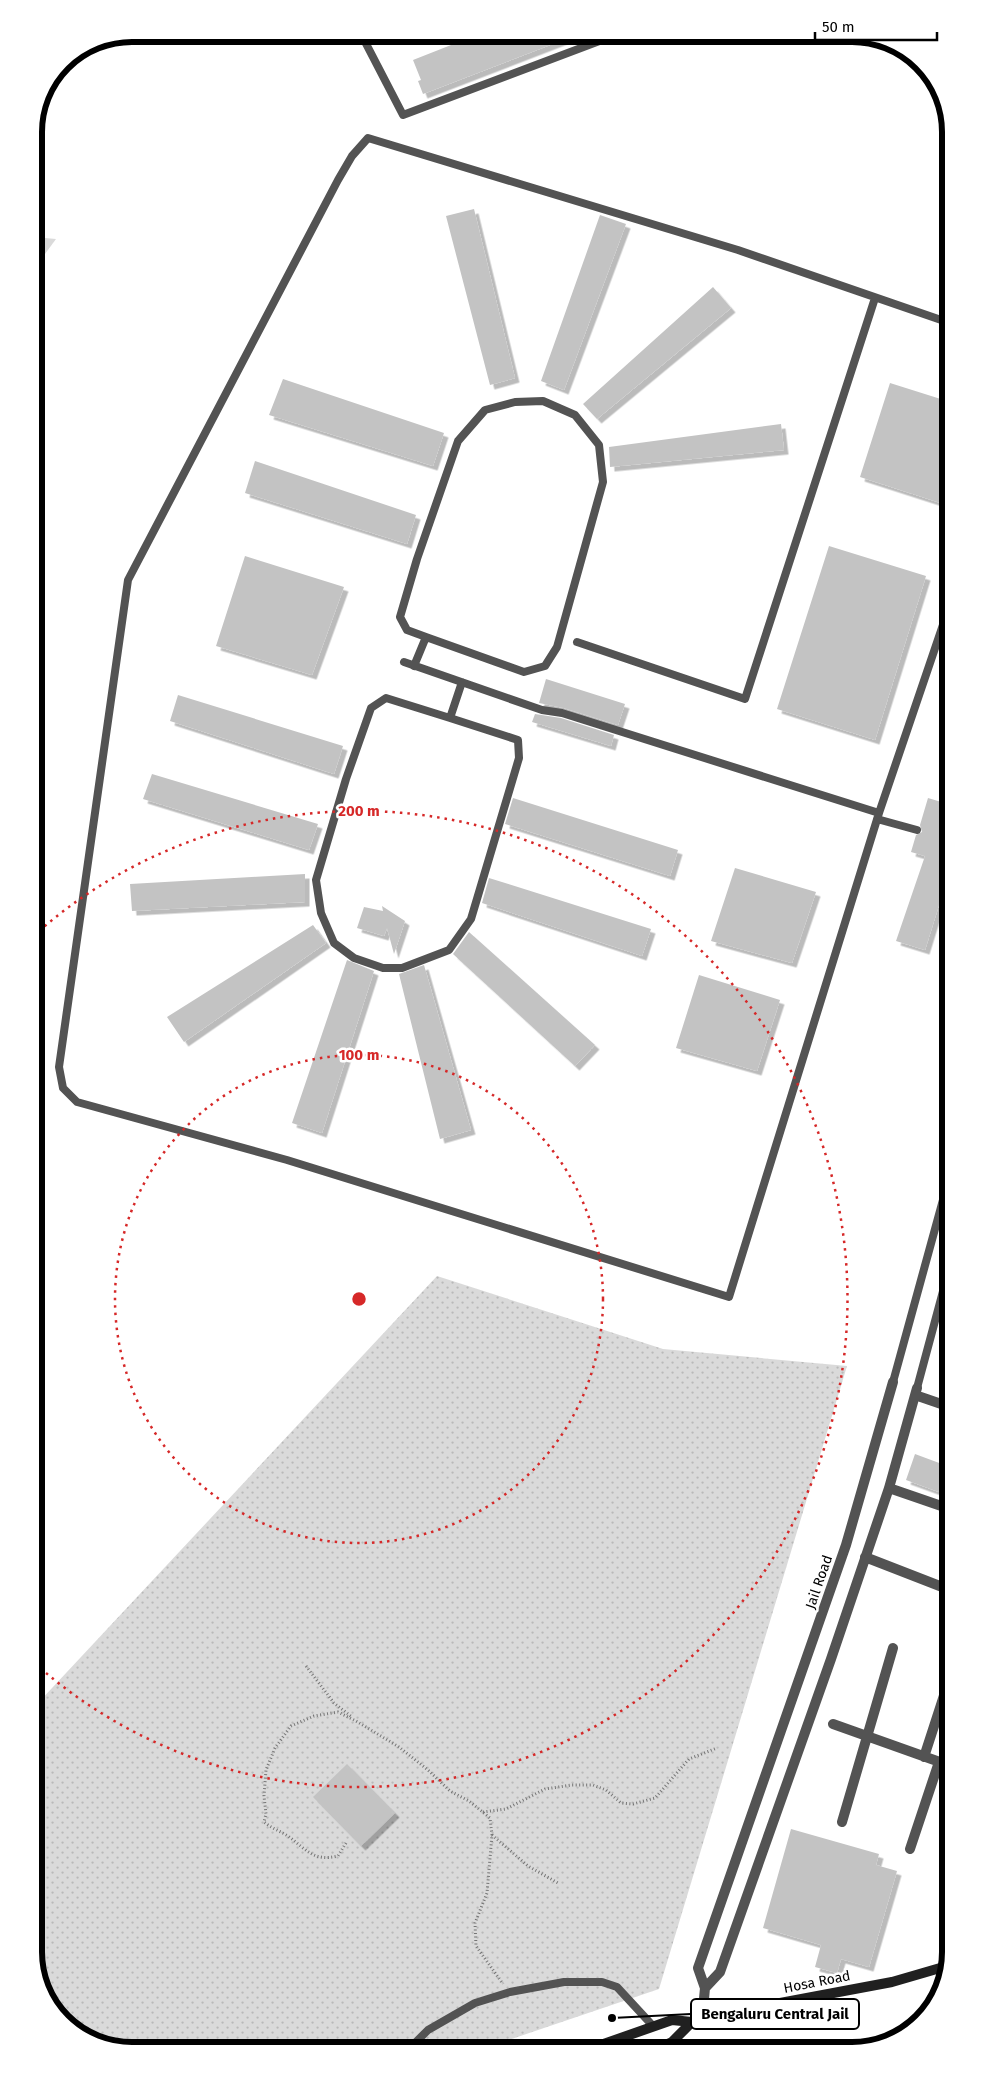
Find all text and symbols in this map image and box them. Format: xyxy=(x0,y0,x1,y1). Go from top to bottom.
scale bar xyxy=(815,10,938,42)
text: 50 m xyxy=(822,18,855,36)
text: 200 m xyxy=(338,802,380,820)
text: 100 m xyxy=(339,1046,379,1064)
centre of rings xyxy=(350,1290,368,1308)
street label: Jail Road xyxy=(802,1553,836,1611)
street label: Hosa Road xyxy=(782,1967,852,1997)
callout: Bengaluru Central Jail xyxy=(691,1999,859,2029)
text: Bengaluru Central Jail xyxy=(701,2005,849,2023)

